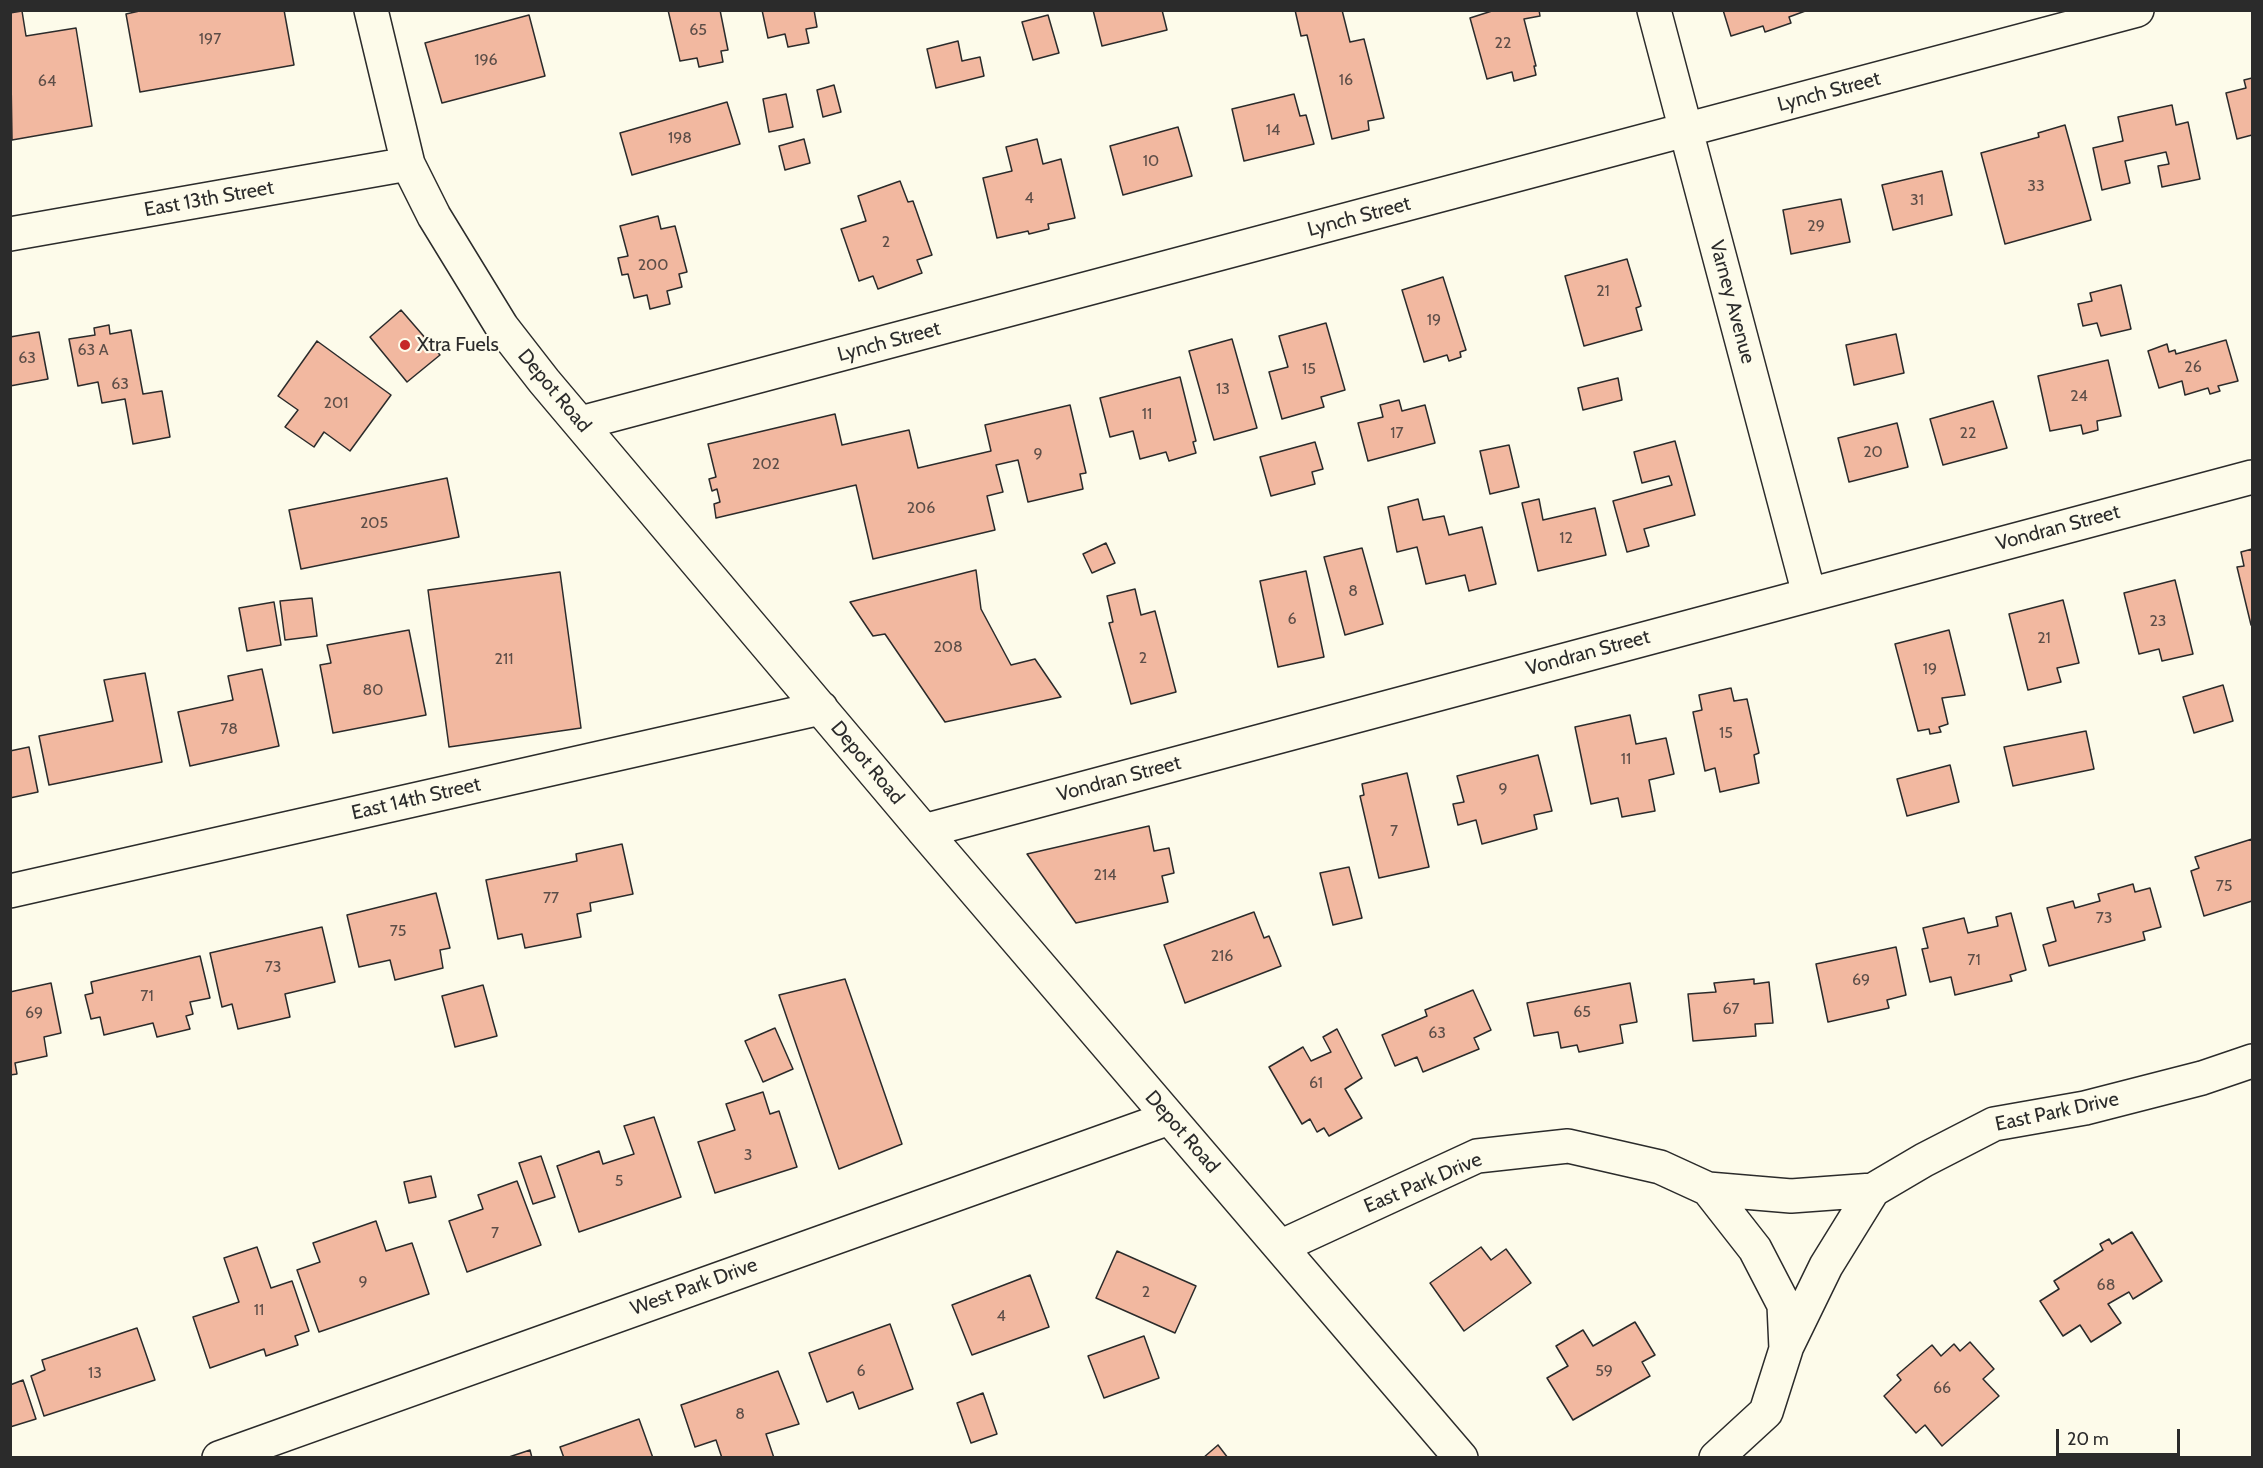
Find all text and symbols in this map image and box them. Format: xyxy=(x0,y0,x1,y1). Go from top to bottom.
house number: 65 xyxy=(689,20,707,40)
house number: 197 xyxy=(199,29,221,49)
house number: 22 xyxy=(1495,33,1511,53)
house number: 196 xyxy=(474,50,498,70)
street label: Lynch Street xyxy=(1775,67,1883,117)
house number: 16 xyxy=(1339,70,1353,90)
house number: 64 xyxy=(38,71,56,91)
house number: 14 xyxy=(1266,120,1280,140)
house number: 198 xyxy=(668,128,692,148)
house number: 10 xyxy=(1143,151,1159,171)
street label: East 13th Street xyxy=(142,176,276,222)
house number: 33 xyxy=(2027,176,2045,196)
house number: 4 xyxy=(1024,188,1034,208)
house number: 31 xyxy=(1910,190,1924,210)
street label: Lynch Street xyxy=(1305,192,1413,242)
house number: 29 xyxy=(1807,216,1825,236)
house number: 2 xyxy=(882,232,890,252)
street label: Varney Avenue xyxy=(1704,238,1760,366)
house number: 200 xyxy=(638,255,668,275)
house number: 21 xyxy=(1596,281,1610,301)
house number: 19 xyxy=(1427,310,1441,330)
street label: Lynch Street xyxy=(835,317,943,367)
place label: Xtra Fuels xyxy=(417,333,499,357)
marker: Xtra Fuels xyxy=(398,338,412,352)
house number: 63 A xyxy=(77,340,109,360)
street label: Depot Road xyxy=(512,344,596,438)
house number: 63 xyxy=(18,348,36,368)
house number: 26 xyxy=(2184,357,2202,377)
house number: 15 xyxy=(1302,359,1316,379)
house number: 63 xyxy=(111,374,129,394)
house number: 13 xyxy=(1216,379,1230,399)
house number: 24 xyxy=(2070,386,2088,406)
house number: 201 xyxy=(324,393,348,413)
house number: 11 xyxy=(1142,404,1152,424)
house number: 17 xyxy=(1390,423,1404,443)
house number: 22 xyxy=(1960,423,1976,443)
house number: 20 xyxy=(1863,442,1883,462)
house number: 9 xyxy=(1033,444,1043,464)
house number: 202 xyxy=(752,454,780,474)
house number: 206 xyxy=(907,498,935,518)
street label: Vondran Street xyxy=(1993,500,2123,556)
house number: 205 xyxy=(360,513,388,533)
house number: 12 xyxy=(1559,528,1573,548)
house number: 8 xyxy=(1348,581,1358,601)
house number: 6 xyxy=(1287,609,1297,629)
house number: 23 xyxy=(2149,611,2167,631)
street label: Vondran Street xyxy=(1523,625,1653,681)
house number: 21 xyxy=(2037,628,2051,648)
house number: 208 xyxy=(933,637,963,657)
house number: 2 xyxy=(1139,648,1147,668)
house number: 211 xyxy=(495,649,513,669)
house number: 19 xyxy=(1923,659,1937,679)
house number: 80 xyxy=(363,680,383,700)
street label: Depot Road xyxy=(825,716,909,810)
house number: 78 xyxy=(220,719,238,739)
house number: 15 xyxy=(1719,723,1733,743)
house number: 11 xyxy=(1621,749,1631,769)
street label: Vondran Street xyxy=(1054,751,1184,807)
street label: East 14th Street xyxy=(349,772,483,826)
house number: 9 xyxy=(1498,779,1508,799)
house number: 7 xyxy=(1390,821,1398,841)
house number: 214 xyxy=(1094,865,1116,885)
house number: 75 xyxy=(2216,876,2232,896)
house number: 77 xyxy=(543,888,559,908)
house number: 73 xyxy=(2096,908,2112,928)
house number: 75 xyxy=(390,921,406,941)
house number: 216 xyxy=(1211,946,1233,966)
house number: 71 xyxy=(1967,950,1981,970)
house number: 73 xyxy=(265,957,281,977)
house number: 69 xyxy=(1852,970,1870,990)
house number: 71 xyxy=(140,986,154,1006)
house number: 67 xyxy=(1722,999,1740,1019)
house number: 65 xyxy=(1573,1002,1591,1022)
house number: 69 xyxy=(25,1003,43,1023)
house number: 63 xyxy=(1428,1023,1446,1043)
house number: 61 xyxy=(1309,1073,1323,1093)
street label: Depot Road xyxy=(1140,1086,1224,1178)
street label: East Park Drive xyxy=(1993,1087,2121,1137)
house number: 3 xyxy=(744,1145,752,1165)
street label: East Park Drive xyxy=(1361,1147,1485,1219)
house number: 5 xyxy=(615,1171,623,1191)
house number: 7 xyxy=(491,1223,499,1243)
street label: West Park Drive xyxy=(627,1253,761,1321)
house number: 9 xyxy=(358,1272,368,1292)
house number: 68 xyxy=(2097,1275,2115,1295)
house number: 2 xyxy=(1142,1282,1150,1302)
house number: 11 xyxy=(254,1300,264,1320)
house number: 4 xyxy=(996,1306,1006,1326)
house number: 6 xyxy=(856,1361,866,1381)
house number: 59 xyxy=(1595,1361,1613,1381)
house number: 13 xyxy=(88,1363,102,1383)
house number: 66 xyxy=(1933,1378,1951,1398)
house number: 8 xyxy=(735,1404,745,1424)
scale bar xyxy=(2059,1417,2184,1455)
text: 20 m xyxy=(2067,1428,2109,1450)

